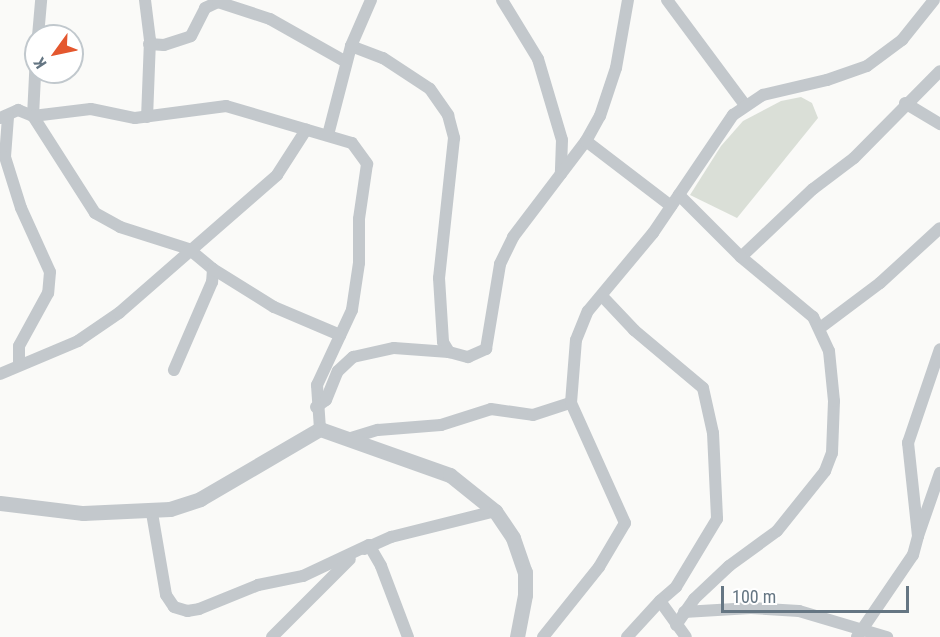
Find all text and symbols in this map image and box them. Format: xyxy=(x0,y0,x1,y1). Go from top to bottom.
north arrow xyxy=(24,24,84,84)
text: K xyxy=(30,54,51,72)
scale bar xyxy=(724,574,912,612)
text: 100 m xyxy=(732,586,776,607)

